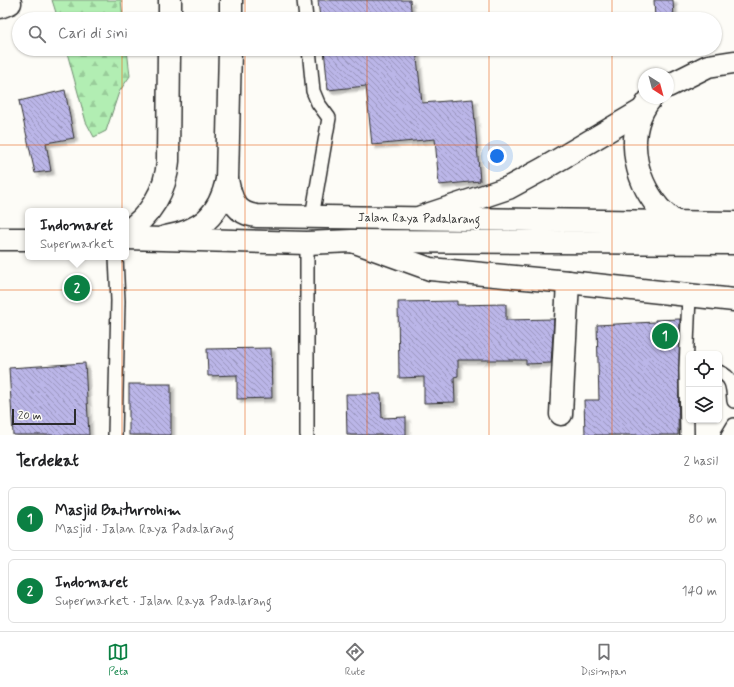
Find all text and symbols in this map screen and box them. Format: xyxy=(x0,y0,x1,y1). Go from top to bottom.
search box xyxy=(12,12,722,56)
icon: search xyxy=(26,23,48,45)
text: Cari di sini xyxy=(58,24,128,44)
north arrow xyxy=(638,68,674,104)
your location xyxy=(487,146,507,166)
popup xyxy=(25,208,129,260)
street label: Jalan Raya Padalarang xyxy=(358,210,481,229)
text: Indomaret xyxy=(40,216,113,236)
text: Supermarket xyxy=(40,236,114,253)
pin: 2 xyxy=(64,273,90,303)
pin: 1 xyxy=(652,321,678,351)
map controls xyxy=(686,351,722,423)
button: locate xyxy=(686,351,722,387)
button: layers xyxy=(686,387,722,423)
scale bar xyxy=(12,407,76,426)
text: 20 m xyxy=(18,409,41,423)
text: Terdekat xyxy=(16,450,79,472)
text: 2 hasil xyxy=(684,453,718,470)
text: Masjid Baiturrohim xyxy=(55,501,181,521)
text: 1 xyxy=(27,511,33,528)
text: 80 m xyxy=(688,511,717,528)
text: Masjid · Jalan Raya Padalarang xyxy=(55,521,234,538)
text: Indomaret xyxy=(55,573,128,593)
text: 2 xyxy=(27,583,33,600)
text: 140 m xyxy=(682,583,717,600)
text: Supermarket · Jalan Raya Padalarang xyxy=(55,593,272,610)
tab: Peta xyxy=(107,641,129,679)
tab: Rute xyxy=(344,641,366,679)
tab: Disimpan xyxy=(580,641,627,679)

